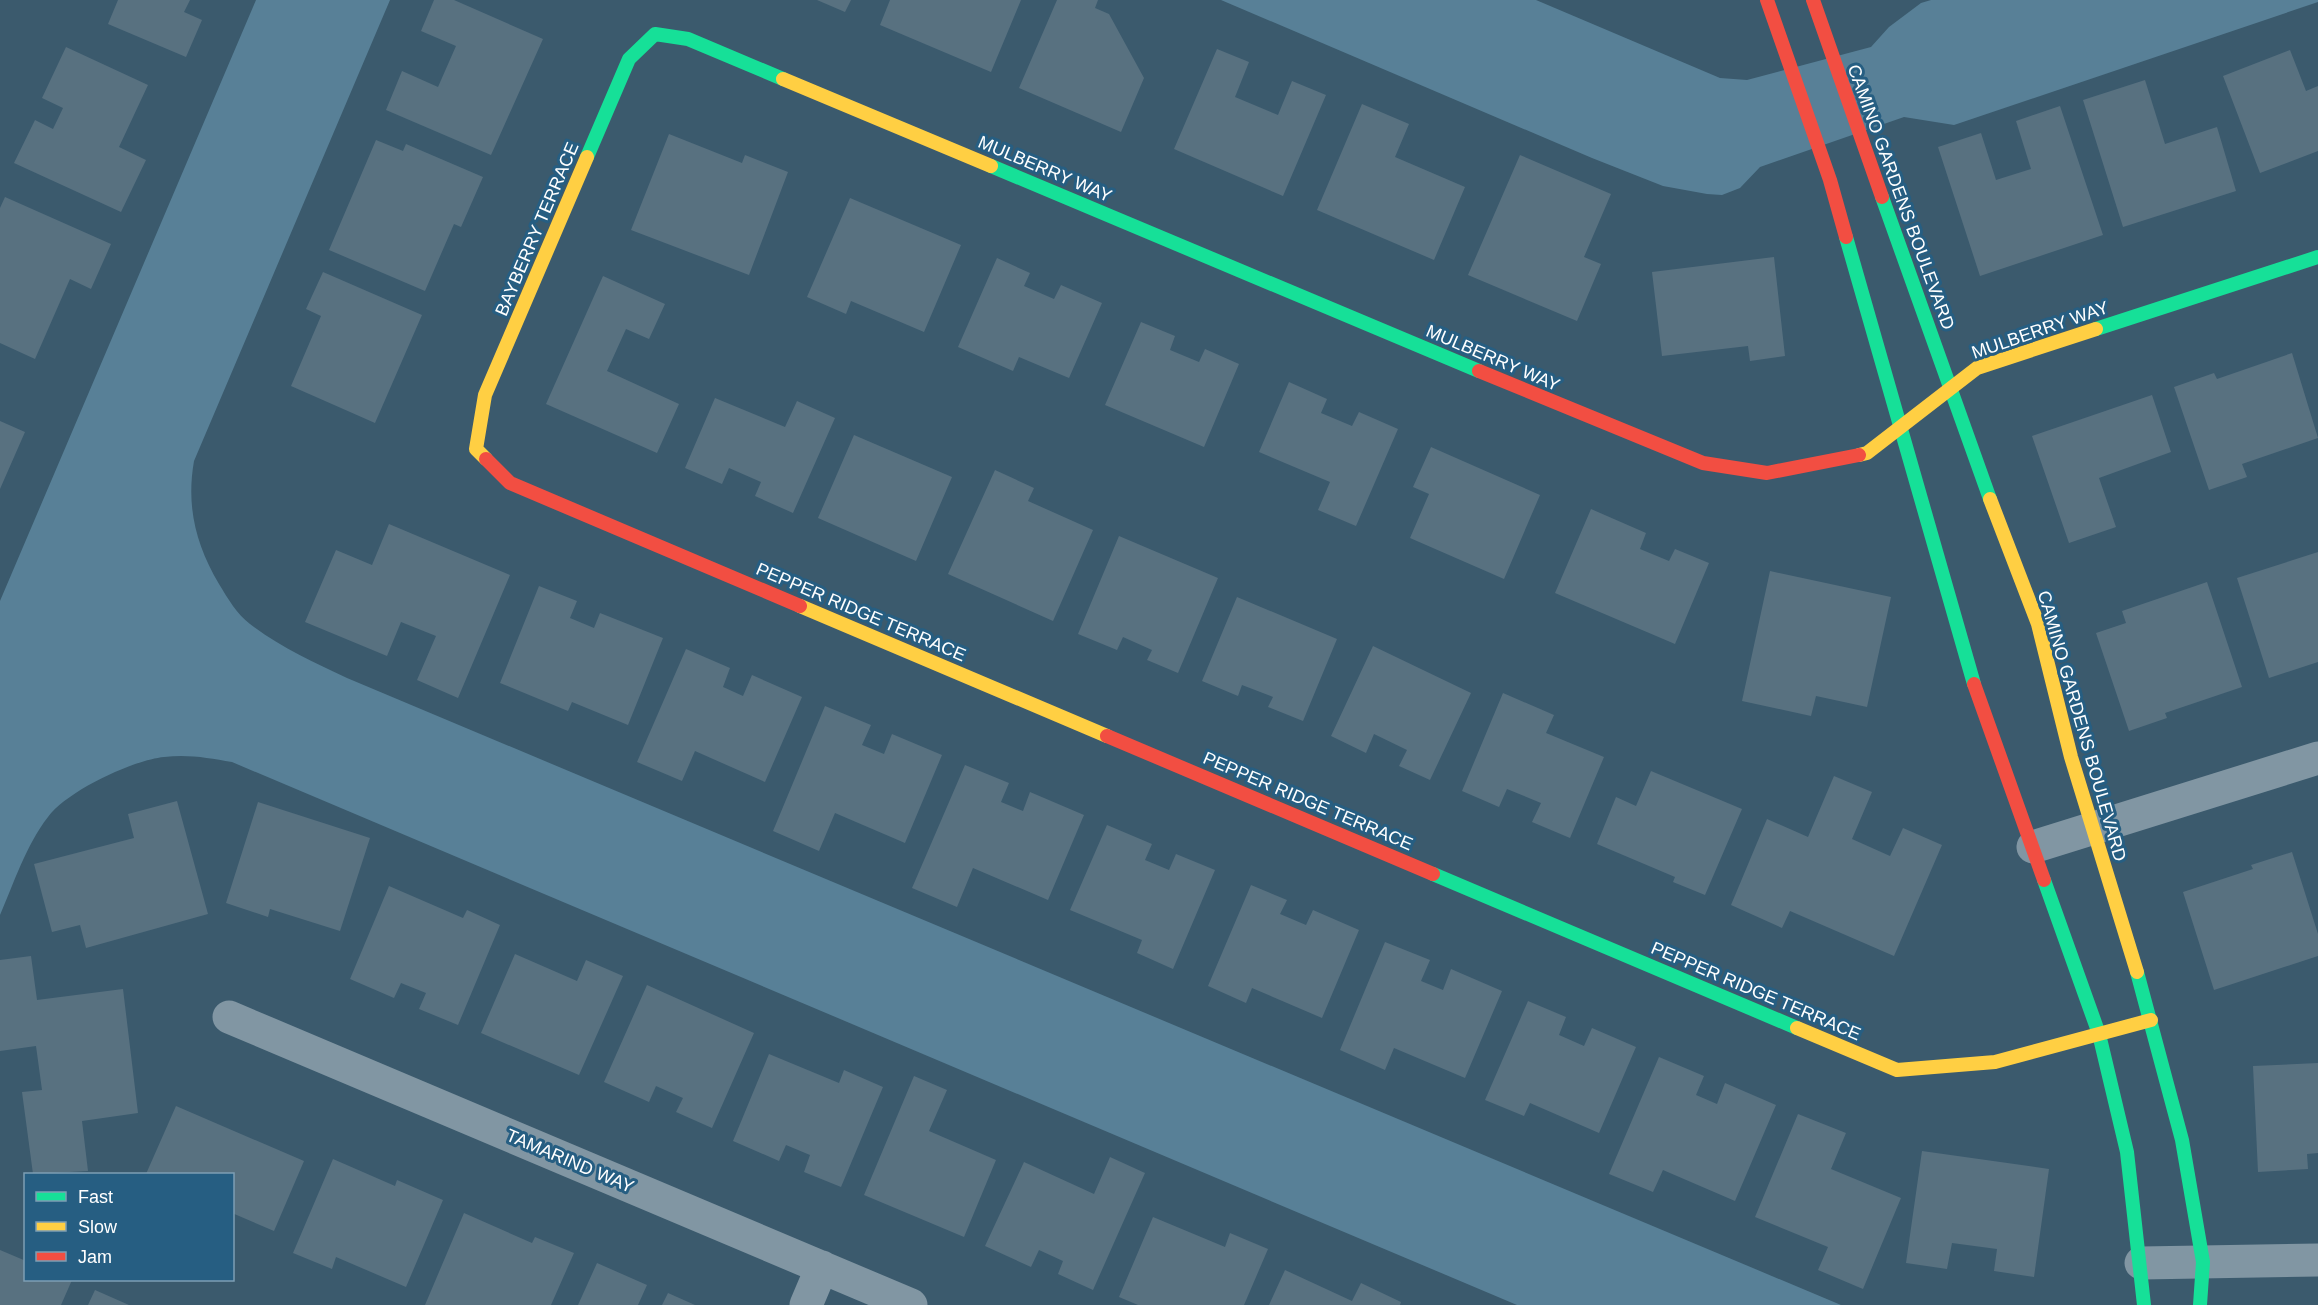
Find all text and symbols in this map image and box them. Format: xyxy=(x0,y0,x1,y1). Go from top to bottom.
street label: CAMINO GARDENS BOULEVARD xyxy=(1844,62,1958,332)
street label: MULBERRY WAY xyxy=(975,132,1115,206)
street label: BAYBERRY TERRACE xyxy=(491,139,583,319)
street label: MULBERRY WAY xyxy=(1969,297,2111,363)
street label: MULBERRY WAY xyxy=(1423,321,1563,395)
street label: PEPPER RIDGE TERRACE xyxy=(753,559,969,665)
street label: CAMINO GARDENS BOULEVARD xyxy=(2034,588,2130,864)
street label: PEPPER RIDGE TERRACE xyxy=(1200,748,1416,854)
street label: PEPPER RIDGE TERRACE xyxy=(1648,938,1864,1044)
street label: TAMARIND WAY xyxy=(503,1125,637,1197)
legend xyxy=(24,1173,234,1281)
text: Fast xyxy=(78,1187,113,1207)
text: Slow xyxy=(78,1217,118,1237)
text: Jam xyxy=(78,1247,112,1267)

